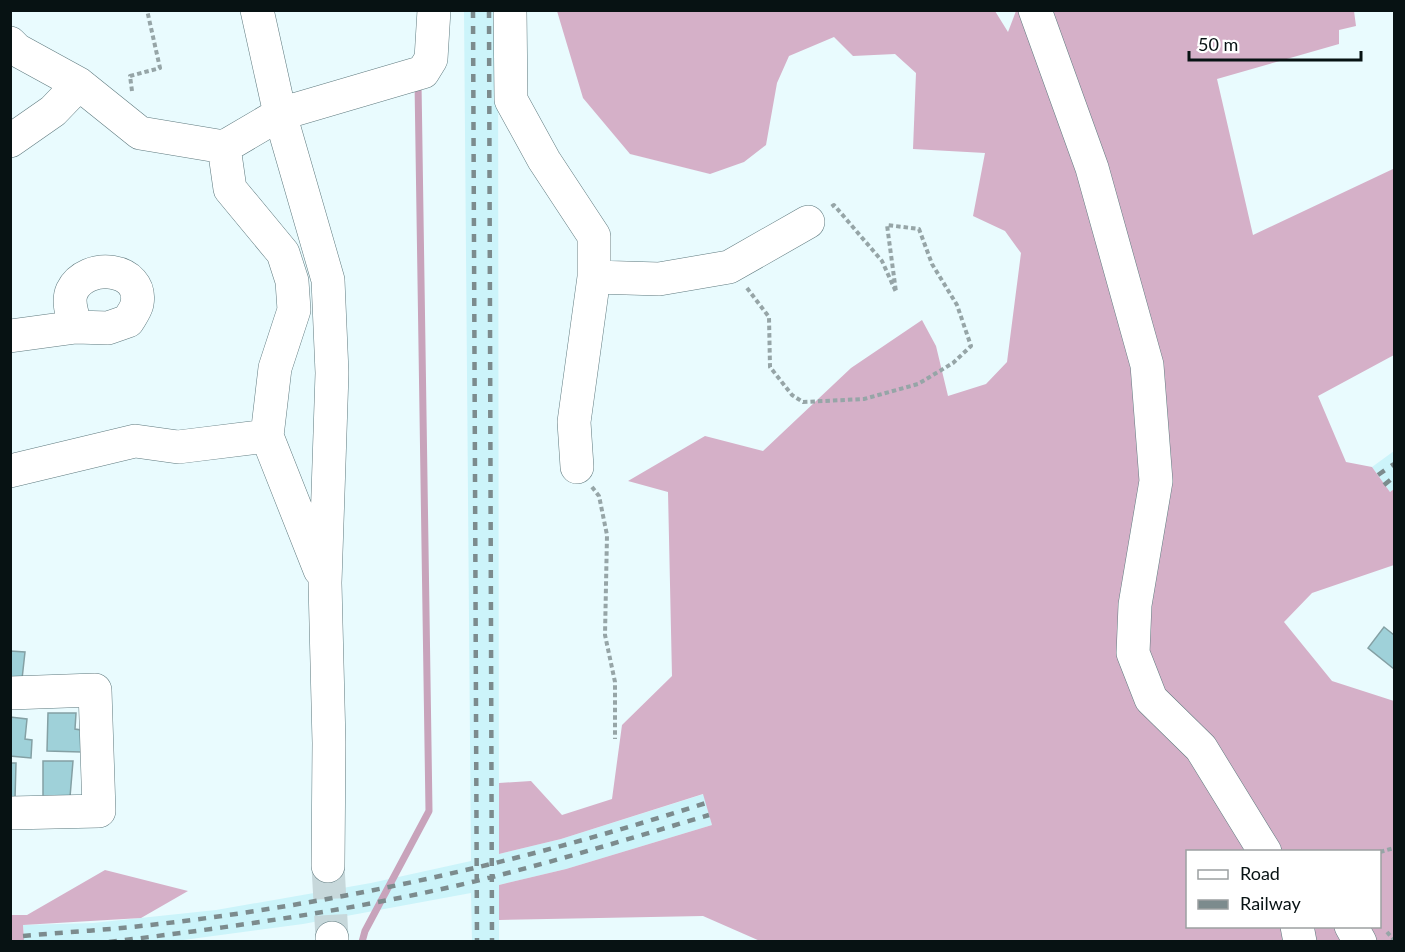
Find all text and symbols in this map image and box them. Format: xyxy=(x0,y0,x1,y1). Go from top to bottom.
scale bar xyxy=(1189,24,1362,62)
text: 50 m xyxy=(1198,33,1238,55)
legend xyxy=(1186,850,1381,928)
text: Road xyxy=(1240,862,1280,884)
text: Railway xyxy=(1240,892,1301,914)

